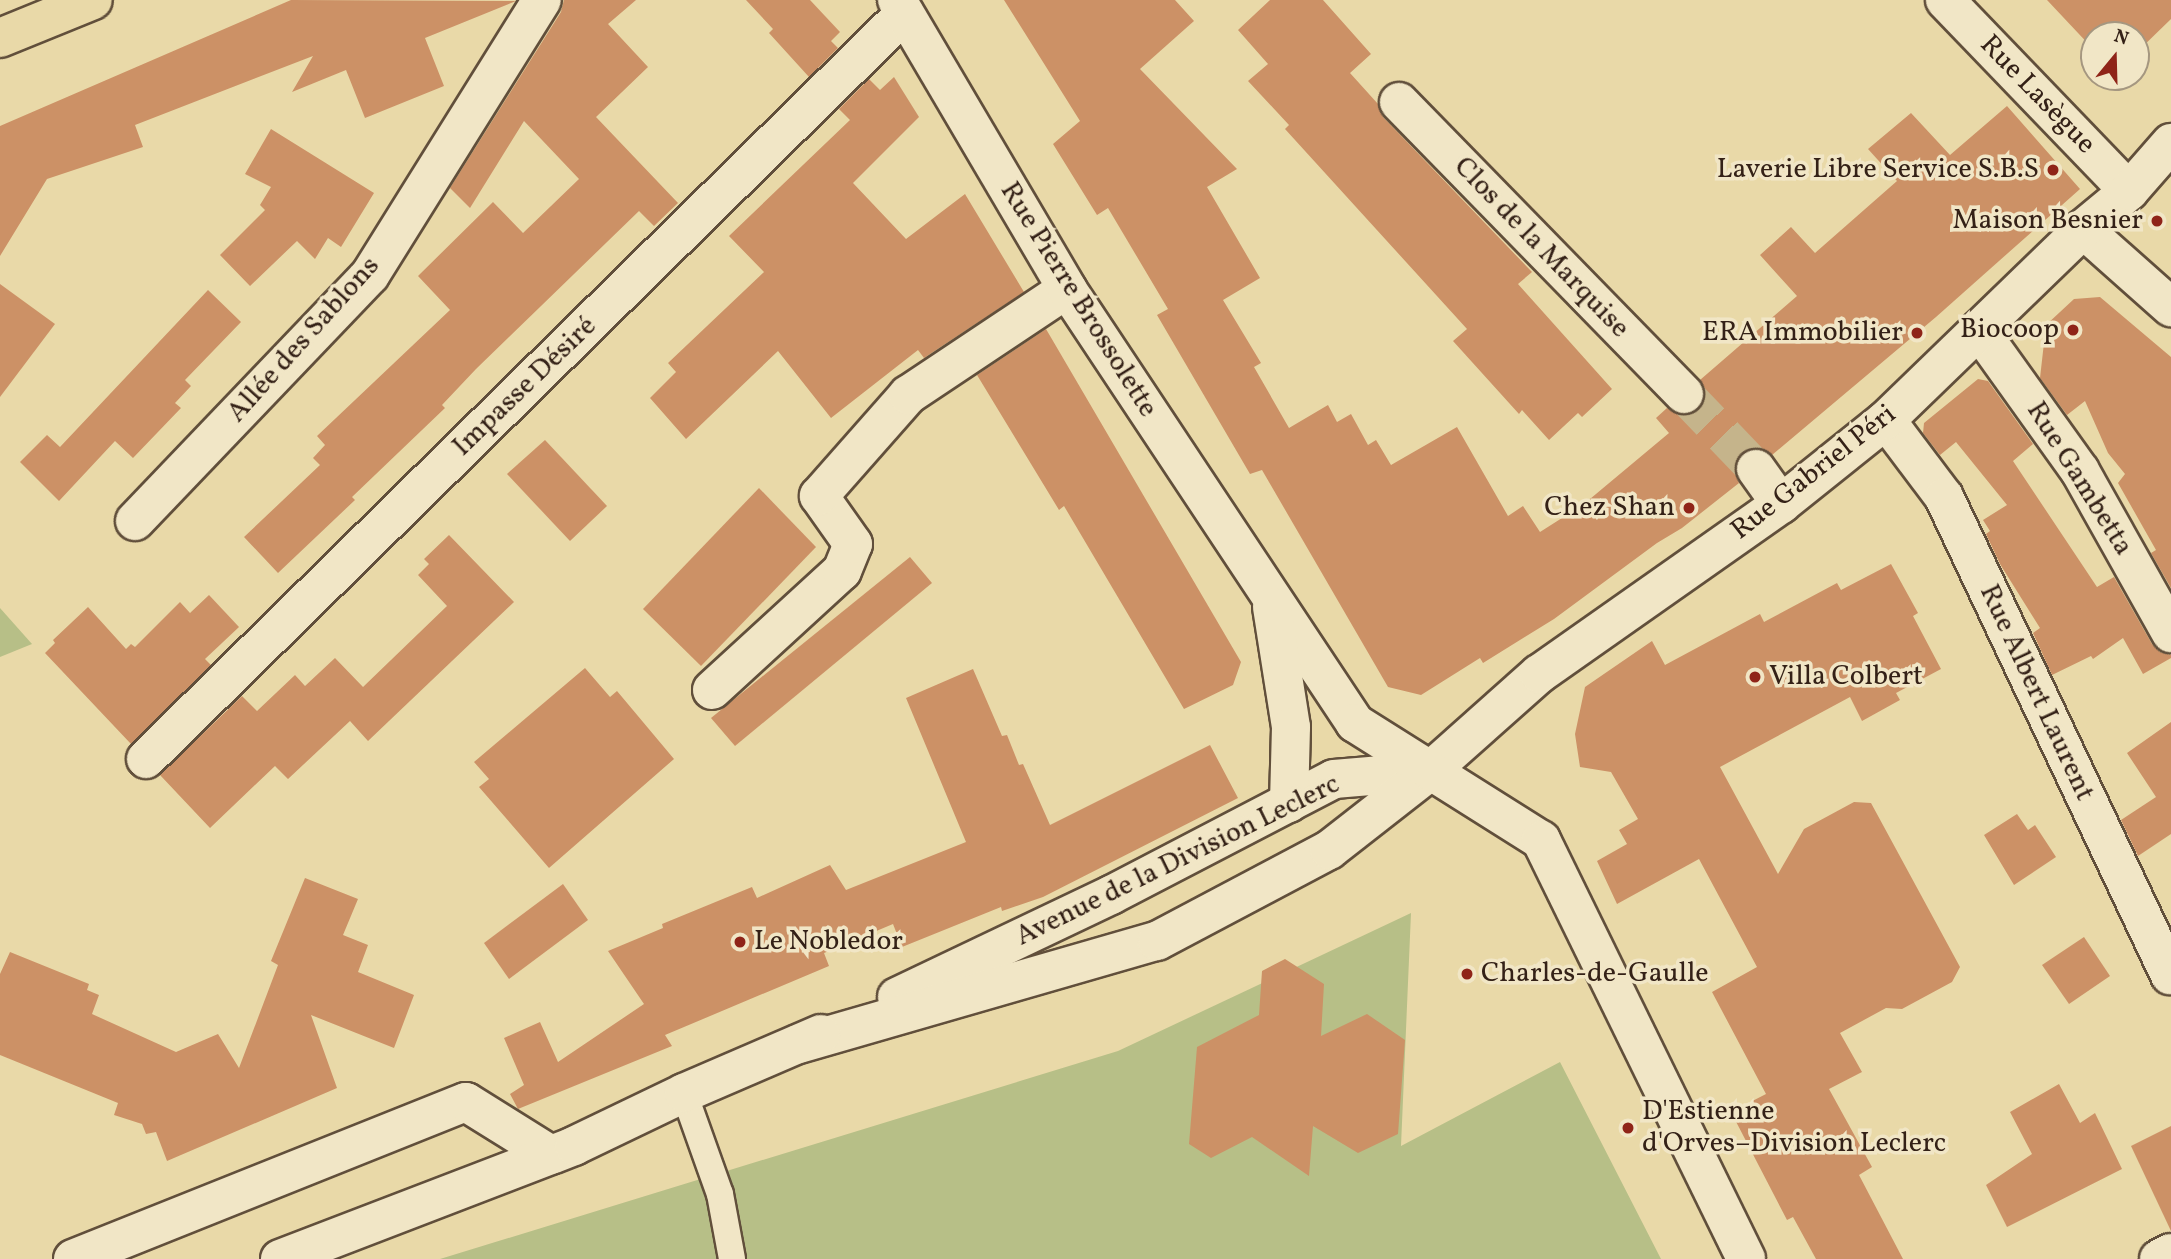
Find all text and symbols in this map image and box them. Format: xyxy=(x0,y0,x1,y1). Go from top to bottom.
north arrow xyxy=(2080,21,2150,91)
text: N xyxy=(2110,23,2132,53)
street label: Rue Lasègue xyxy=(1972,29,2102,161)
street label: Clos de la Marquise xyxy=(1446,151,1636,345)
place label: Laverie Libre Service S.B.S xyxy=(1717,153,2039,187)
marker: Laverie Libre Service S.B.S xyxy=(2045,162,2061,178)
street label: Rue Pierre Brossolette xyxy=(992,176,1164,424)
place label: Maison Besnier xyxy=(1953,204,2143,238)
marker: Maison Besnier xyxy=(2149,213,2165,229)
street label: Allée des Sablons xyxy=(221,250,387,430)
street label: Impasse Désiré xyxy=(446,310,604,464)
place label: Biocoop xyxy=(1960,313,2059,347)
place label: ERA Immobilier xyxy=(1702,316,1903,350)
marker: Biocoop xyxy=(2065,322,2081,338)
marker: ERA Immobilier xyxy=(1909,325,1925,341)
street label: Rue Gambetta xyxy=(2018,396,2140,562)
street label: Rue Gabriel Péri xyxy=(1725,398,1903,548)
place label: Chez Shan xyxy=(1544,491,1675,525)
marker: Chez Shan xyxy=(1681,500,1697,516)
street label: Rue Albert Laurent xyxy=(1971,580,2101,806)
place label: Villa Colbert xyxy=(1769,660,1923,694)
marker: Villa Colbert xyxy=(1747,669,1763,685)
street label: Avenue de la Division Leclerc xyxy=(1011,768,1345,954)
place label: Le Nobledor xyxy=(754,925,903,959)
marker: Le Nobledor xyxy=(732,934,748,950)
place label: Charles-de-Gaulle xyxy=(1481,957,1709,991)
marker: Charles-de-Gaulle xyxy=(1459,966,1475,982)
place label: D'Estienne d'Orves–Division Leclerc xyxy=(1642,1095,1946,1161)
marker: D'Estienne d'Orves–Division Leclerc xyxy=(1620,1120,1636,1136)

